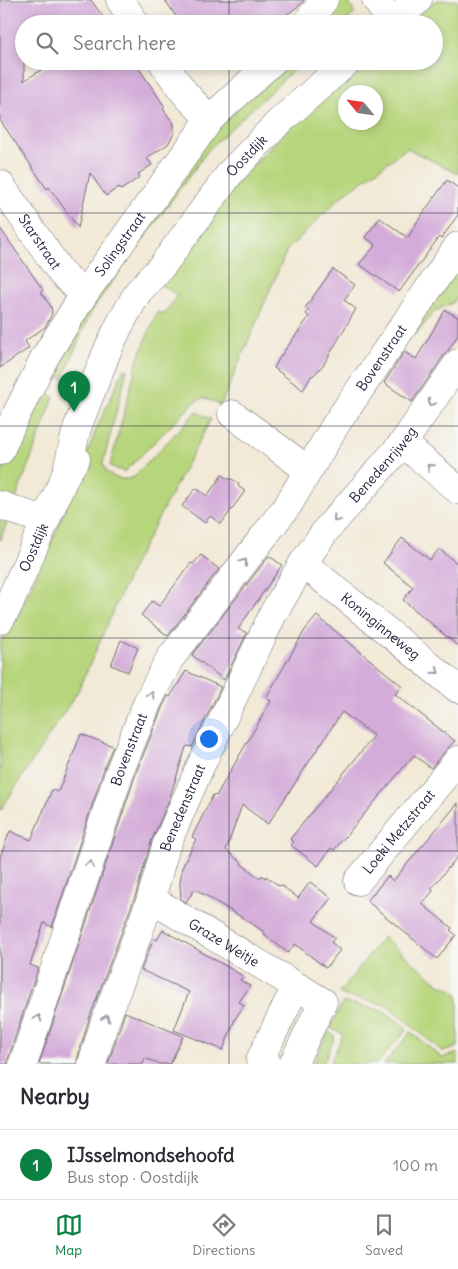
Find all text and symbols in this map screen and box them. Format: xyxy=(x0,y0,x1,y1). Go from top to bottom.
search box xyxy=(15,15,443,70)
icon: search xyxy=(33,29,61,57)
text: Search here xyxy=(73,31,176,55)
north arrow xyxy=(338,85,383,130)
street label: Oostdijk xyxy=(222,131,271,181)
street label: Solingstraat xyxy=(91,208,150,280)
street label: Starstraat xyxy=(14,210,65,273)
street label: Bovenstraat xyxy=(352,321,411,395)
pin: 1 xyxy=(58,371,90,412)
one-way arrow xyxy=(427,398,437,407)
street label: Benedenrijweg xyxy=(345,423,420,506)
one-way arrow xyxy=(427,463,436,472)
one-way arrow xyxy=(333,514,342,523)
street label: Oostdijk xyxy=(15,520,52,575)
one-way arrow xyxy=(239,559,247,568)
street label: Koninginneweg xyxy=(337,589,424,664)
one-way arrow xyxy=(430,665,439,674)
one-way arrow xyxy=(145,691,155,700)
street label: Bovenstraat xyxy=(107,710,151,788)
your location xyxy=(196,726,222,752)
street label: Benedenstraat xyxy=(156,761,209,853)
street label: Loeki Metzstraat xyxy=(359,786,439,878)
one-way arrow xyxy=(84,860,94,868)
street label: Graze Weitje xyxy=(185,915,263,971)
one-way arrow xyxy=(32,1014,42,1022)
one-way arrow xyxy=(100,1014,110,1022)
text: Nearby xyxy=(20,1083,90,1110)
text: IJsselmondsehoofd xyxy=(67,1143,234,1167)
text: 1 xyxy=(33,1155,39,1175)
text: 100 m xyxy=(393,1155,438,1175)
text: Bus stop · Oostdijk xyxy=(67,1167,199,1187)
tab: Map xyxy=(55,1211,83,1259)
tab: Directions xyxy=(192,1211,255,1259)
tab: Saved xyxy=(365,1211,403,1259)

